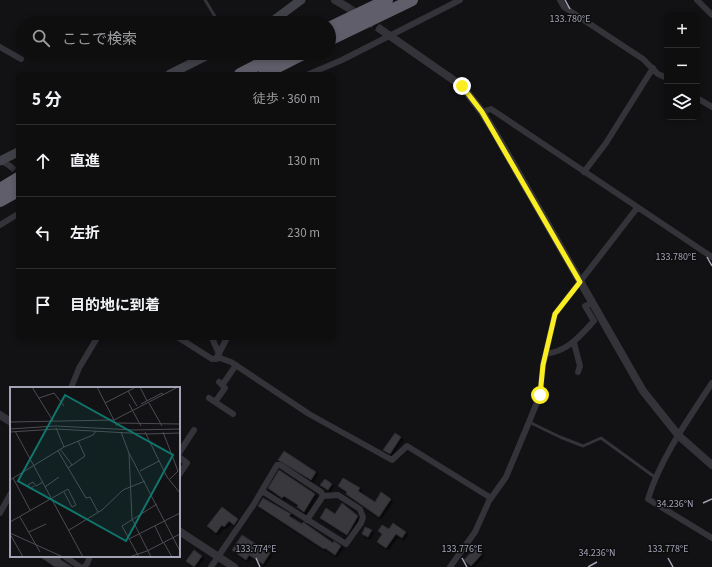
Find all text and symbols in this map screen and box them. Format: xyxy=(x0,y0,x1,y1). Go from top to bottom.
text: 133.780°E xyxy=(550,12,590,26)
map controls xyxy=(664,12,700,120)
button: + xyxy=(664,12,700,48)
search box xyxy=(16,16,336,60)
icon: search xyxy=(30,27,52,49)
text: ここで検索 xyxy=(62,29,137,50)
button: − xyxy=(664,48,700,84)
route end xyxy=(453,77,471,95)
button: layers xyxy=(664,84,700,120)
text: 5 分 xyxy=(32,88,61,112)
text: 徒歩 · 360 m xyxy=(253,90,320,108)
icon: ahead xyxy=(32,150,54,172)
text: 直進 xyxy=(70,151,100,172)
text: 130 m xyxy=(287,152,320,170)
icon: left xyxy=(32,222,54,244)
text: 左折 xyxy=(70,223,100,244)
text: 230 m xyxy=(287,224,320,242)
text: 133.780°E xyxy=(656,250,696,264)
icon: arrive xyxy=(32,294,54,316)
text: 目的地に到着 xyxy=(70,295,160,316)
route start xyxy=(531,386,549,404)
inset map xyxy=(10,387,180,557)
text: 34.236°N xyxy=(656,497,694,511)
text: 133.774°E xyxy=(236,542,276,556)
text: 133.776°E xyxy=(442,542,482,556)
text: 133.778°E xyxy=(648,542,688,556)
text: 34.236°N xyxy=(578,546,616,560)

